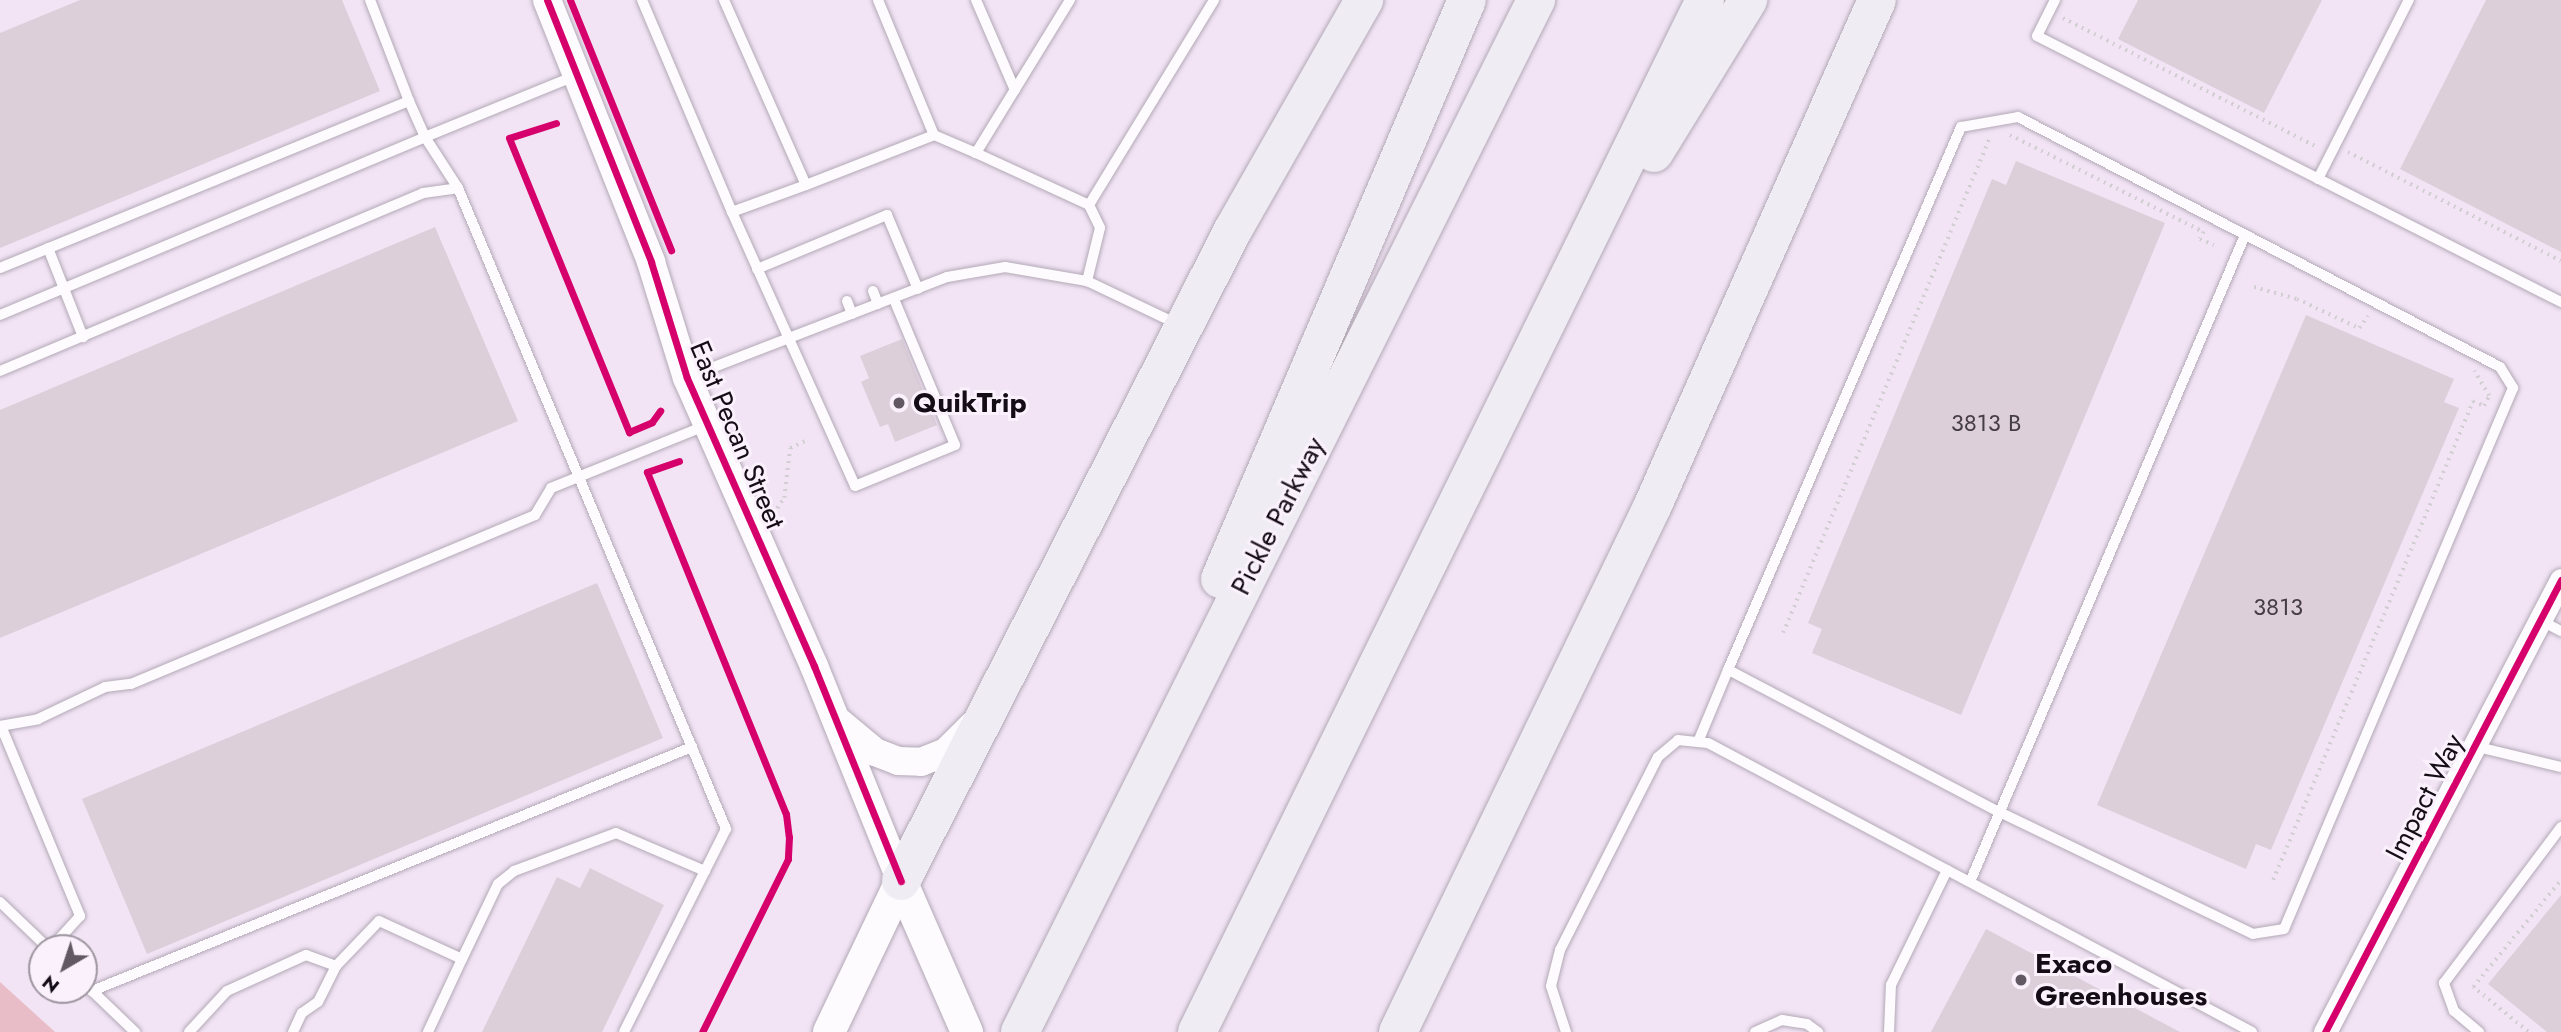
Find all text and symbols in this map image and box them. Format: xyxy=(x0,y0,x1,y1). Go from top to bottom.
street label: East Pecan Street xyxy=(682,336,792,534)
place label: QuikTrip xyxy=(913,386,1027,420)
marker: QuikTrip xyxy=(891,395,907,411)
house number: 3813 B xyxy=(1951,409,2021,437)
street label: Pickle Parkway xyxy=(1224,431,1332,601)
house number: 3813 xyxy=(2253,593,2303,621)
street label: Impact Way xyxy=(2379,728,2471,866)
north arrow xyxy=(28,934,98,1004)
place label: Exaco Greenhouses xyxy=(2035,947,2207,1013)
text: N xyxy=(36,969,65,999)
marker: Exaco Greenhouses xyxy=(2013,972,2029,988)

